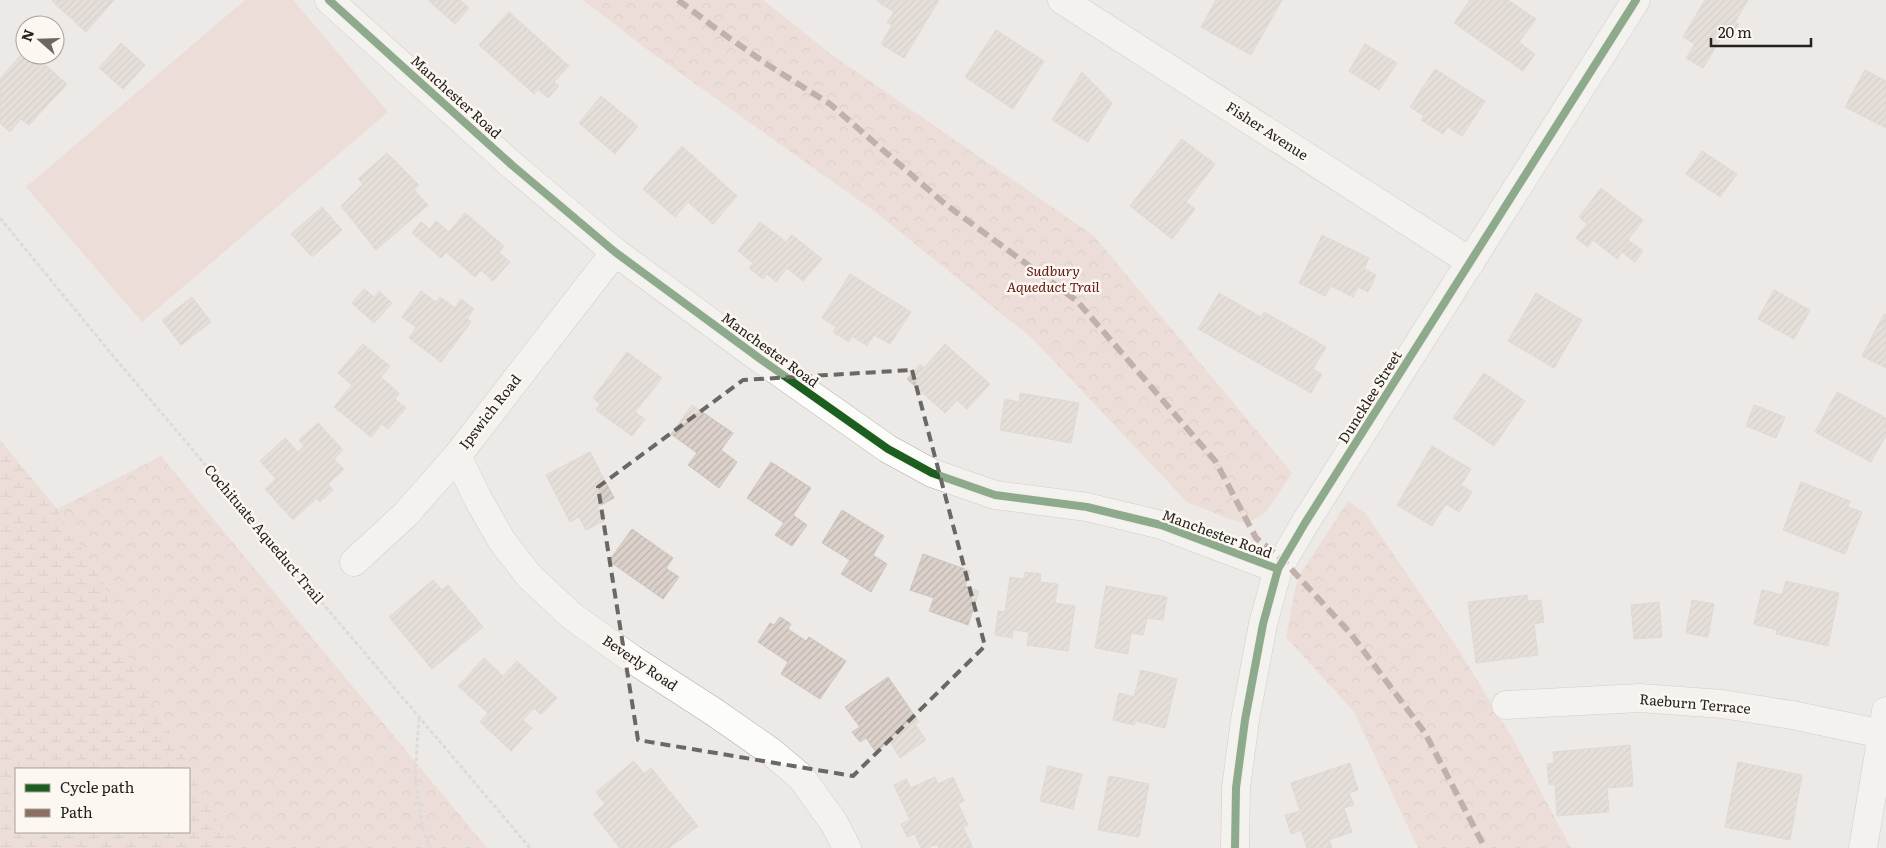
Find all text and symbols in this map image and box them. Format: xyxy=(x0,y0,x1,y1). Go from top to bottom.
north arrow xyxy=(15,15,65,65)
scale bar xyxy=(1711,15,1811,47)
text: 20 m xyxy=(1718,20,1752,43)
text: N xyxy=(15,26,38,44)
street label: Manchester Road xyxy=(407,50,507,143)
street label: Fisher Avenue xyxy=(1223,96,1313,164)
park label: Sudbury Aqueduct Trail xyxy=(1006,260,1100,296)
street label: Manchester Road xyxy=(718,307,824,392)
street label: Duncklee Street xyxy=(1333,346,1406,447)
street label: Ipswich Road xyxy=(454,369,525,453)
street label: Cochituate Aqueduct Trail xyxy=(200,459,329,608)
street label: Manchester Road xyxy=(1160,504,1276,562)
street label: Beverly Road xyxy=(599,630,682,695)
street label: Raeburn Terrace xyxy=(1639,688,1752,718)
legend xyxy=(15,768,190,833)
text: Cycle path xyxy=(60,775,135,798)
text: Path xyxy=(60,800,93,823)

